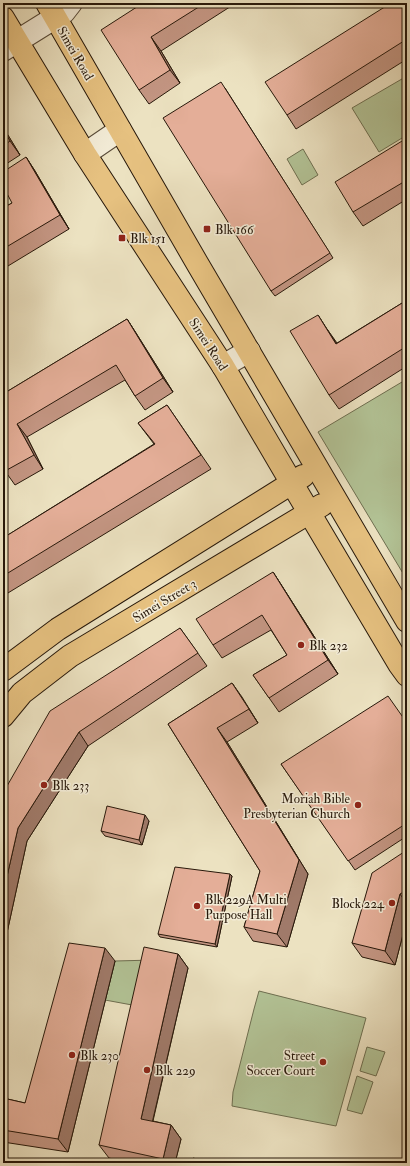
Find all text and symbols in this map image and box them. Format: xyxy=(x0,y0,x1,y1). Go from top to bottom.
street label: Simei Road xyxy=(53,24,97,84)
place label: Blk 166 xyxy=(215,222,255,238)
marker: Blk 166 xyxy=(202,224,212,234)
place label: Blk 151 xyxy=(130,231,166,247)
marker: Blk 151 xyxy=(117,233,127,243)
street label: Simei Road xyxy=(185,315,231,374)
street label: Simei Street 3 xyxy=(130,576,199,626)
place label: Blk 232 xyxy=(309,638,348,654)
marker: Blk 232 xyxy=(296,640,306,650)
place label: Blk 233 xyxy=(52,778,89,794)
marker: Blk 233 xyxy=(39,780,49,790)
place label: Moriah Bible Presbyterian Church xyxy=(243,791,351,823)
marker: Moriah Bible Presbyterian Church xyxy=(353,800,363,810)
place label: Blk 229A Multi Purpose Hall xyxy=(205,892,287,924)
place label: Block 224 xyxy=(332,896,385,912)
marker: Block 224 xyxy=(387,898,397,908)
marker: Blk 229A Multi Purpose Hall xyxy=(192,901,202,911)
place label: Blk 230 xyxy=(80,1048,119,1064)
place label: Street Soccer Court xyxy=(246,1048,315,1079)
marker: Blk 230 xyxy=(67,1050,77,1060)
marker: Street Soccer Court xyxy=(318,1057,328,1067)
place label: Blk 229 xyxy=(155,1063,196,1079)
marker: Blk 229 xyxy=(142,1065,152,1075)

